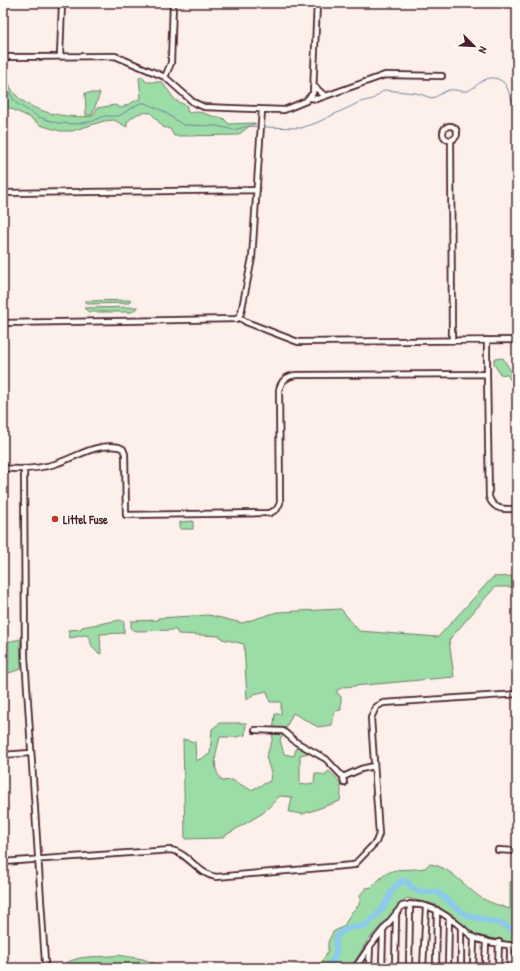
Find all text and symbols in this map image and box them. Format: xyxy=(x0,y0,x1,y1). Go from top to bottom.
north arrow xyxy=(454,26,494,66)
text: N xyxy=(475,45,491,56)
place label: Littel Fuse xyxy=(63,511,108,528)
marker: Littel Fuse xyxy=(50,514,60,524)

